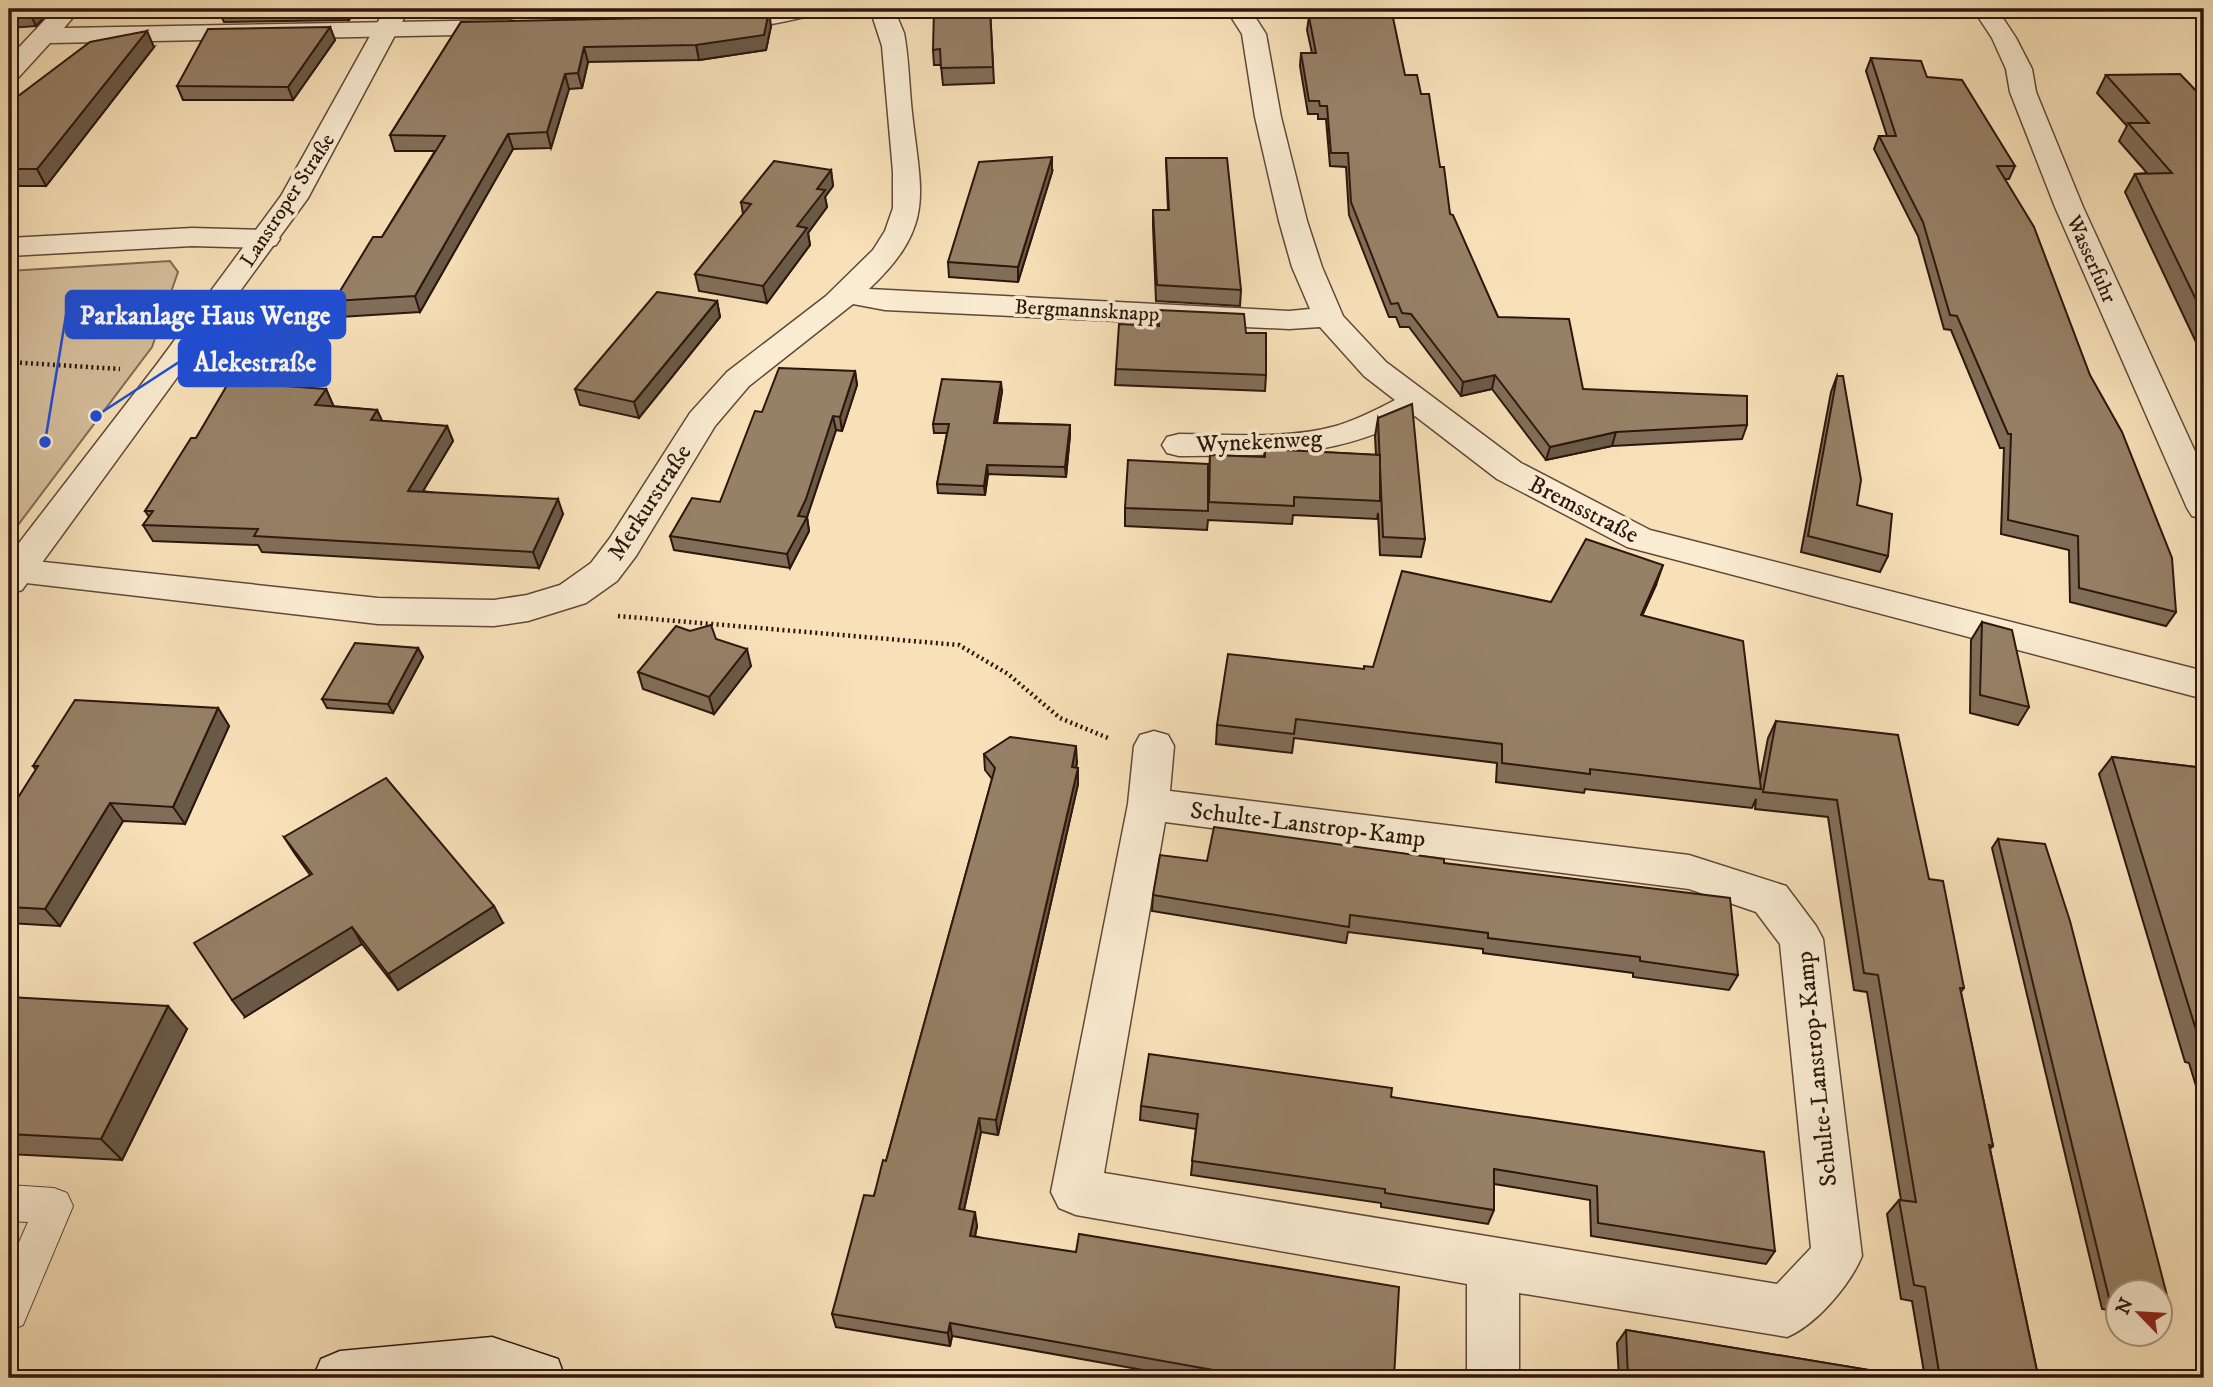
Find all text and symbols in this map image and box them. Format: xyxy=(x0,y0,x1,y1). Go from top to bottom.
street label: Lanstroper Straße xyxy=(235,129,341,272)
street label: Wasserfuhr xyxy=(2060,211,2122,307)
callout: Parkanlage Haus Wenge xyxy=(66,291,345,338)
street label: Bergmannsknapp xyxy=(1014,294,1160,328)
text: Parkanlage Haus Wenge xyxy=(79,300,331,333)
callout: Alekestraße xyxy=(179,339,330,386)
text: Alekestraße xyxy=(193,347,317,380)
street label: Wynekenweg xyxy=(1194,424,1323,460)
street label: Merkurstraße xyxy=(601,439,698,566)
street label: Bremsstraße xyxy=(1524,469,1644,550)
street label: Schulte-Lanstrop-Kamp xyxy=(1189,796,1427,854)
street label: Schulte-Lanstrop-Kamp xyxy=(1790,950,1844,1188)
north arrow xyxy=(2104,1278,2174,1348)
text: N xyxy=(2111,1294,2139,1318)

